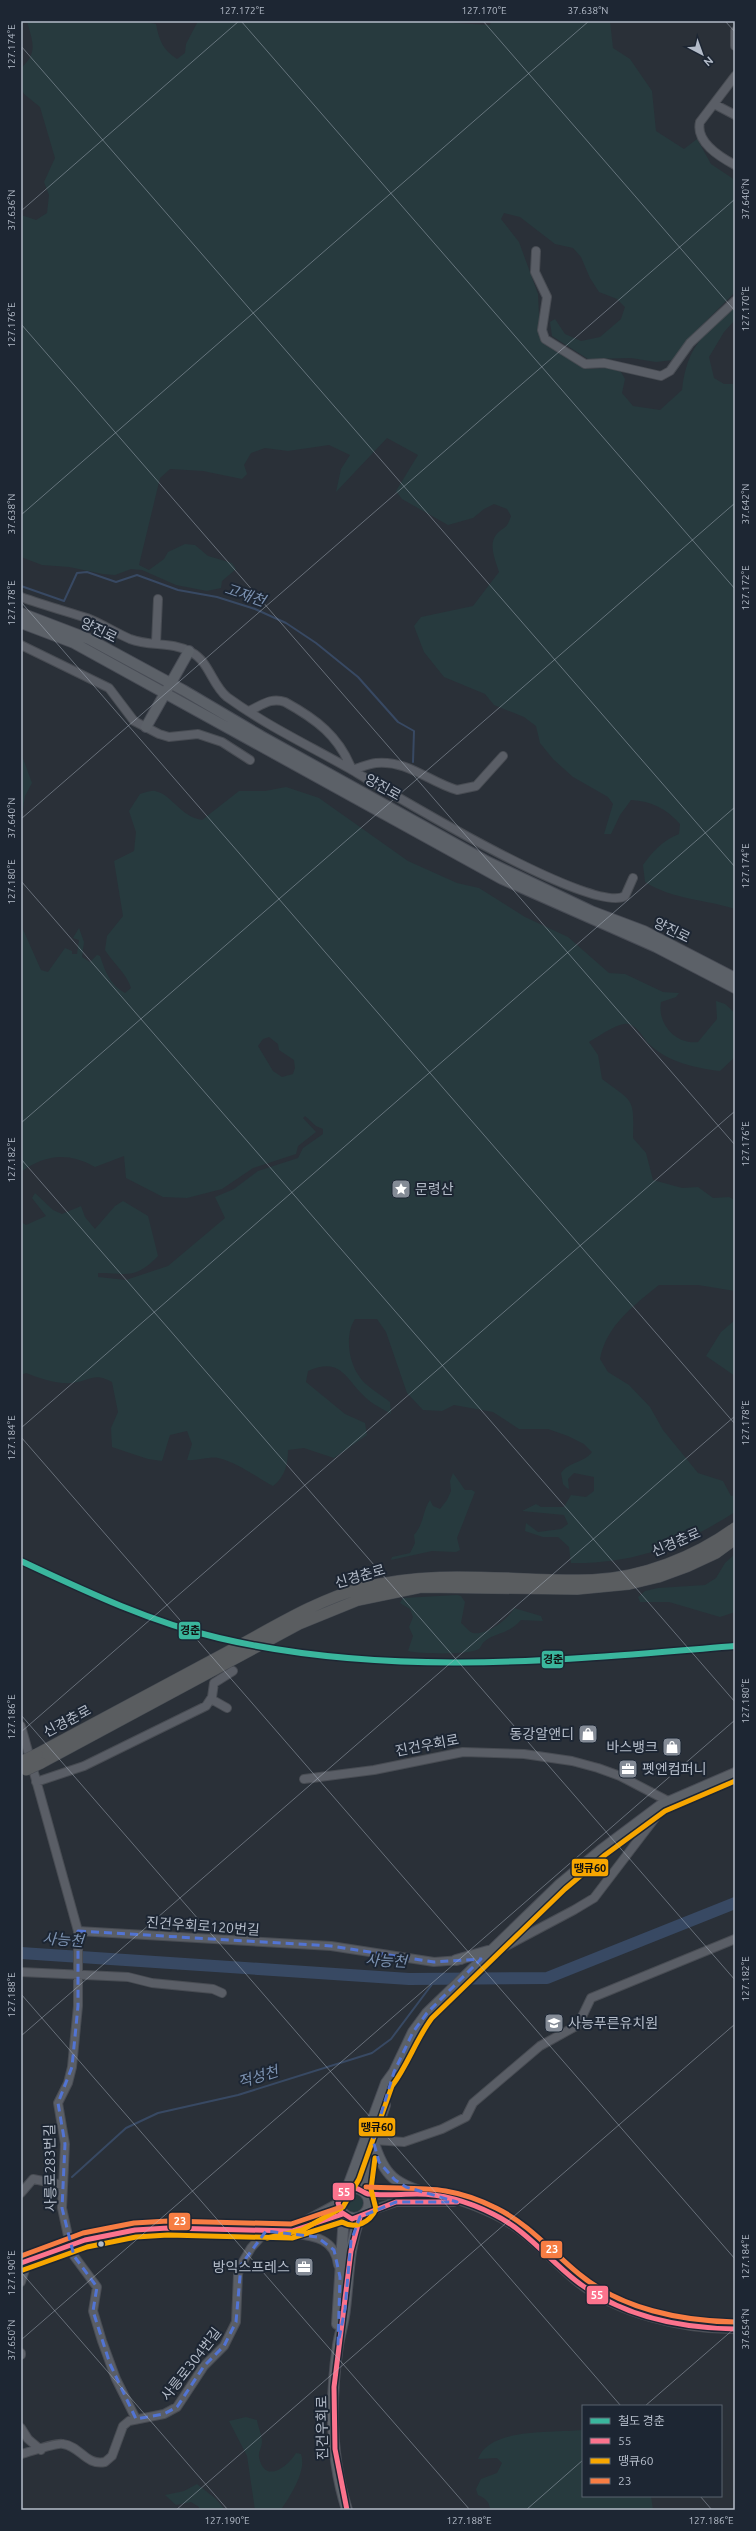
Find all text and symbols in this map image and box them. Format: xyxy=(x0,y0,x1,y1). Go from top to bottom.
text: 127.172°E xyxy=(219,5,265,16)
text: 127.170°E xyxy=(461,5,507,16)
text: 37.638°N xyxy=(567,5,609,16)
text: 127.174°E xyxy=(6,24,17,70)
north arrow xyxy=(682,34,722,74)
text: N xyxy=(702,54,716,69)
text: 37.640°N xyxy=(740,178,751,220)
text: 37.636°N xyxy=(6,189,17,231)
text: 127.170°E xyxy=(740,286,751,332)
text: 127.176°E xyxy=(6,302,17,348)
text: 37.642°N xyxy=(740,483,751,525)
text: 37.638°N xyxy=(6,493,17,535)
text: 127.172°E xyxy=(740,565,751,611)
text: 127.178°E xyxy=(6,580,17,626)
water label: 고재천 xyxy=(223,580,270,610)
street label: 양진로 xyxy=(78,614,120,646)
street label: 양진로 xyxy=(362,771,404,803)
text: 37.640°N xyxy=(6,797,17,839)
text: 127.174°E xyxy=(740,843,751,889)
text: 127.180°E xyxy=(6,859,17,905)
street label: 양진로 xyxy=(651,914,693,946)
text: 127.176°E xyxy=(740,1121,751,1167)
text: 127.182°E xyxy=(6,1137,17,1183)
place icon: 문령산 xyxy=(390,1178,412,1200)
place label: 문령산 xyxy=(415,1181,454,1197)
text: 127.178°E xyxy=(740,1400,751,1446)
text: 127.184°E xyxy=(6,1415,17,1461)
street label: 신경춘로 xyxy=(649,1525,703,1559)
street label: 신경춘로 xyxy=(333,1561,387,1591)
line badge: 경춘 xyxy=(178,1621,201,1640)
text: 경춘 xyxy=(180,1624,200,1636)
line badge: 경춘 xyxy=(541,1650,564,1669)
text: 경춘 xyxy=(543,1653,563,1665)
text: 127.180°E xyxy=(740,1678,751,1724)
text: 127.186°E xyxy=(6,1694,17,1740)
street label: 신경춘로 xyxy=(40,1702,94,1740)
shop icon: 동강알앤디 xyxy=(577,1723,599,1745)
place label: 동강알앤디 xyxy=(510,1726,574,1742)
street label: 진건우회로 xyxy=(394,1731,460,1759)
shop icon: 바스뱅크 xyxy=(661,1736,683,1758)
place label: 바스뱅크 xyxy=(606,1739,658,1755)
office icon: 펫엔컴퍼니 xyxy=(617,1758,639,1780)
place label: 펫엔컴퍼니 xyxy=(642,1761,706,1777)
line badge: 땡큐60 xyxy=(571,1858,609,1877)
text: 땡큐60 xyxy=(574,1862,606,1874)
street label: 진건우회로120번길 xyxy=(146,1914,260,1938)
water label: 사능천 xyxy=(42,1930,86,1950)
water label: 사능천 xyxy=(365,1951,409,1970)
text: 127.182°E xyxy=(740,1956,751,2002)
text: 127.188°E xyxy=(6,1972,17,2018)
school or university icon: 사능푸른유치원 xyxy=(543,2012,565,2034)
place label: 사능푸른유치원 xyxy=(568,2015,658,2031)
water label: 적성천 xyxy=(236,2062,282,2091)
line badge: 땡큐60 xyxy=(358,2117,396,2137)
text: 땡큐60 xyxy=(361,2121,393,2133)
street label: 사릉로283번길 xyxy=(41,2124,59,2212)
line badge: 55 xyxy=(332,2182,355,2201)
text: 55 xyxy=(338,2186,350,2198)
line badge: 23 xyxy=(168,2212,191,2231)
text: 23 xyxy=(174,2215,186,2227)
text: 127.184°E xyxy=(740,2234,751,2280)
unlabelled marker xyxy=(96,2239,106,2249)
line badge: 23 xyxy=(540,2240,563,2259)
text: 23 xyxy=(546,2243,558,2255)
text: 127.190°E xyxy=(6,2250,17,2296)
office icon: 방익스프레스 xyxy=(293,2256,315,2278)
place label: 방익스프레스 xyxy=(213,2259,290,2275)
line badge: 55 xyxy=(586,2285,609,2305)
text: 55 xyxy=(591,2289,603,2301)
text: 37.654°N xyxy=(740,2308,751,2350)
text: 37.650°N xyxy=(6,2319,17,2361)
street label: 사릉로304번길 xyxy=(158,2324,224,2404)
street label: 진건우회로 xyxy=(313,2396,331,2460)
legend xyxy=(582,2405,722,2497)
text: 철도 경춘 xyxy=(618,2414,665,2427)
text: 55 xyxy=(618,2434,632,2447)
text: 땡큐60 xyxy=(618,2454,654,2467)
text: 23 xyxy=(618,2474,632,2487)
text: 127.190°E xyxy=(204,2515,250,2526)
text: 127.188°E xyxy=(446,2515,492,2526)
text: 127.186°E xyxy=(688,2515,734,2526)

